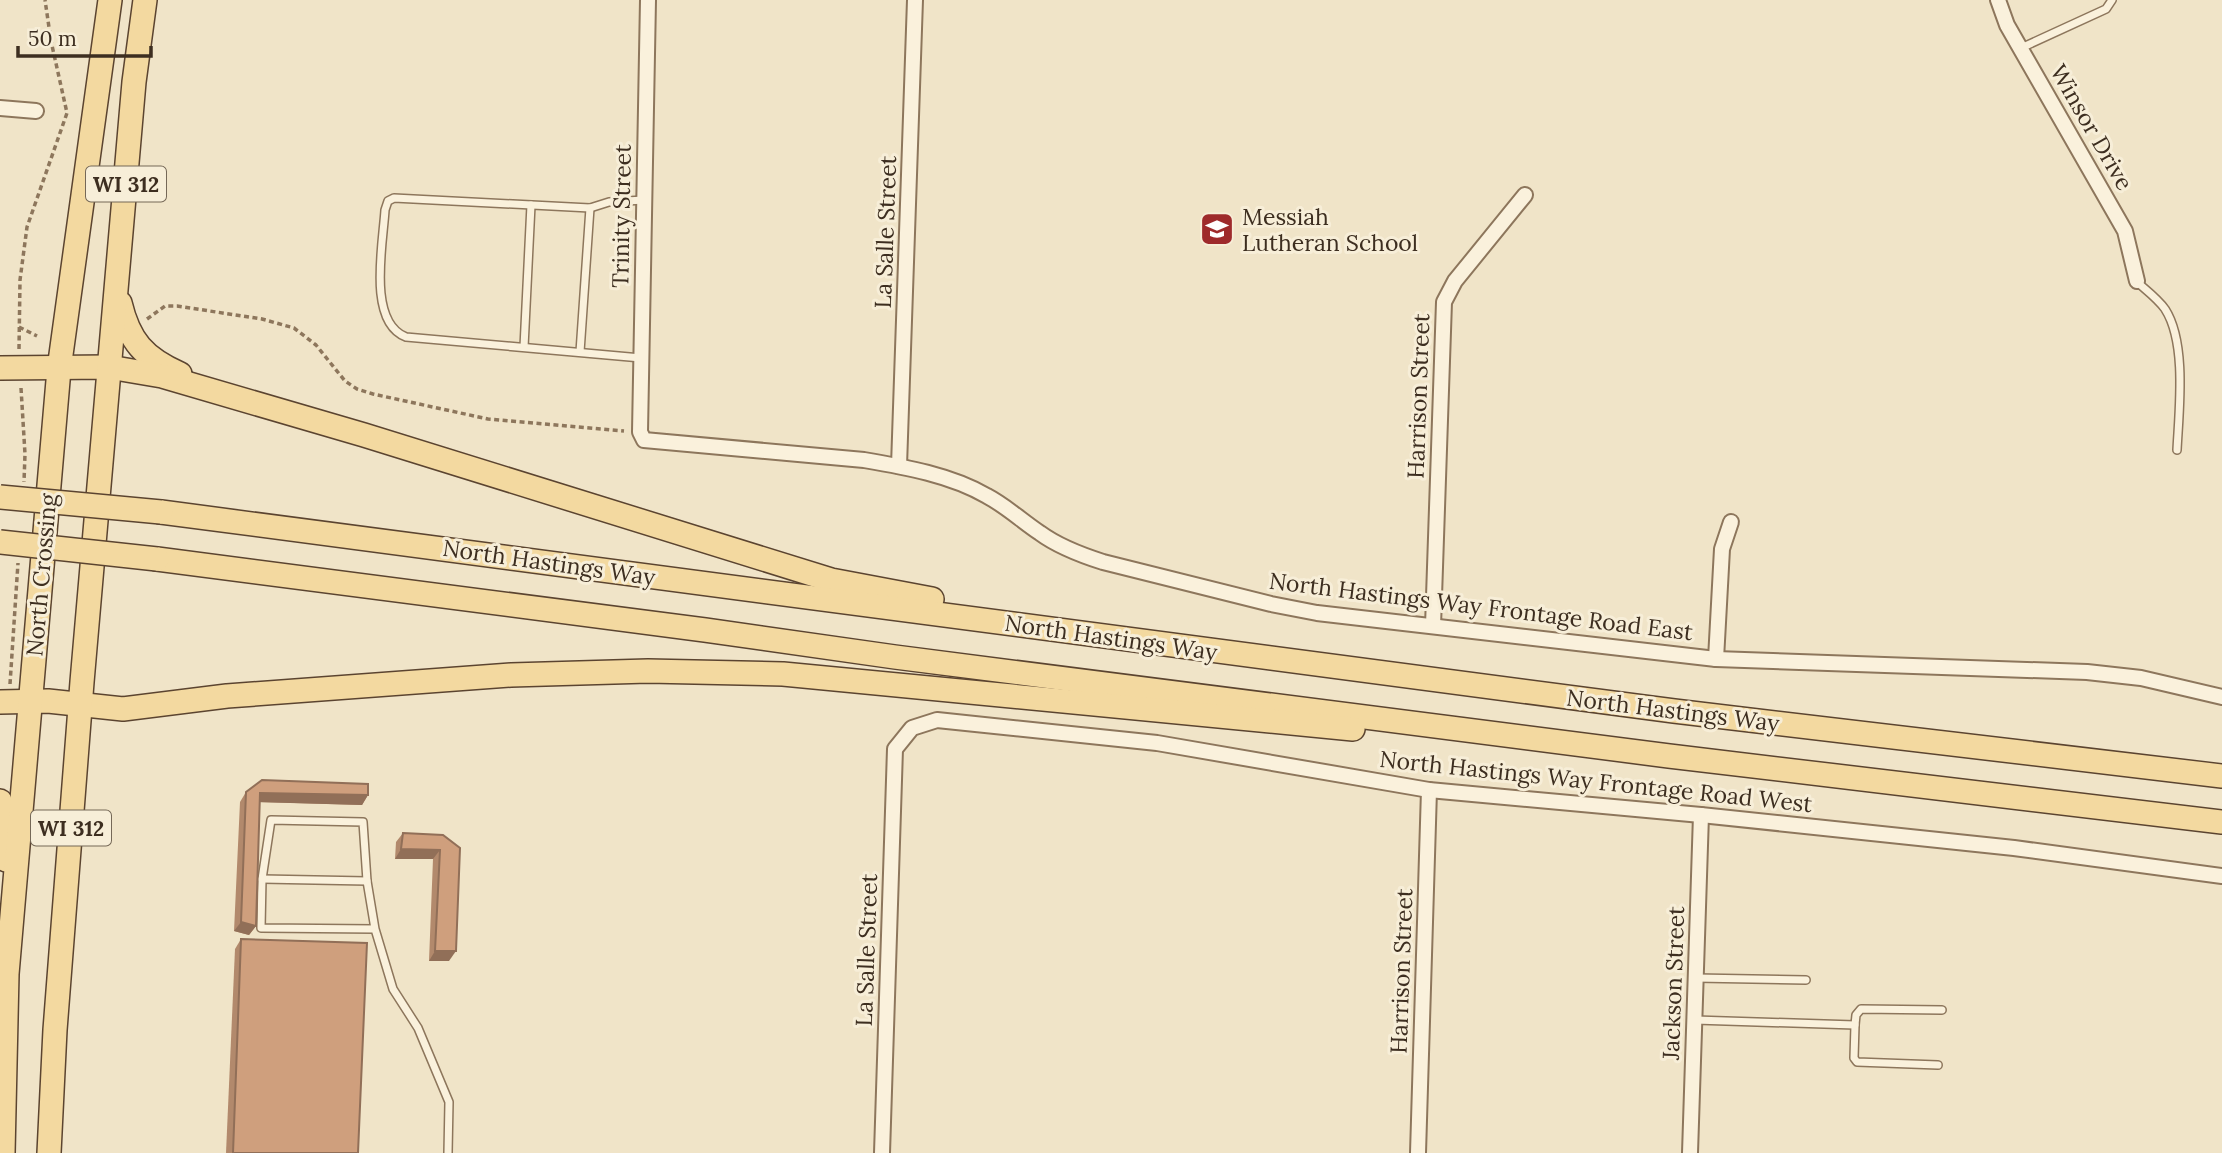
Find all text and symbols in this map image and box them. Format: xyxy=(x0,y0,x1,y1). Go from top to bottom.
scale bar xyxy=(18,14,150,58)
text: 50 m xyxy=(28,25,77,52)
street label: Winsor Drive xyxy=(2044,59,2140,195)
street label: Trinity Street xyxy=(605,144,637,288)
street label: La Salle Street xyxy=(868,155,902,309)
road number: WI 312 xyxy=(86,166,166,202)
place label: Messiah Lutheran School xyxy=(1242,202,1418,257)
school or university icon: Messiah Lutheran School xyxy=(1198,210,1236,248)
street label: Harrison Street xyxy=(1401,313,1435,479)
street label: North Crossing xyxy=(19,491,63,658)
street label: North Hastings Way xyxy=(441,533,658,591)
street label: North Hastings Way Frontage Road East xyxy=(1267,566,1695,646)
street label: North Hastings Way xyxy=(1003,608,1220,666)
street label: North Hastings Way xyxy=(1565,683,1782,738)
street label: North Hastings Way Frontage Road West xyxy=(1378,744,1814,818)
road number: WI 312 xyxy=(31,810,111,846)
street label: La Salle Street xyxy=(849,873,883,1027)
street label: Harrison Street xyxy=(1384,888,1418,1054)
street label: Jackson Street xyxy=(1656,905,1690,1061)

